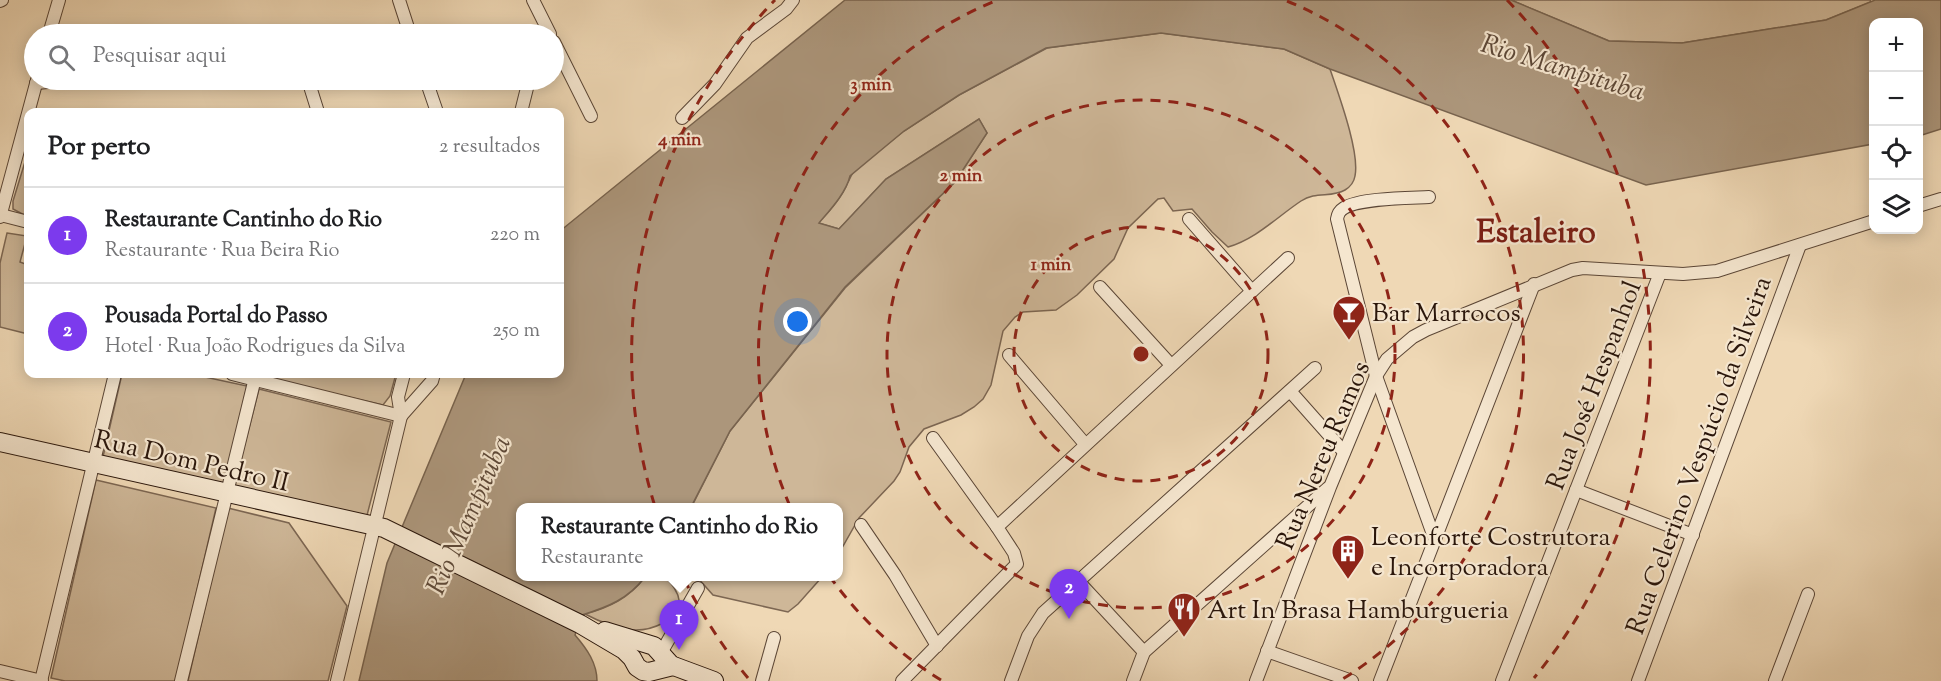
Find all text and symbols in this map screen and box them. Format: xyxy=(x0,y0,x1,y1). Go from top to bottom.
map controls xyxy=(1869,18,1923,234)
button: + xyxy=(1869,18,1923,72)
search box xyxy=(24,24,564,90)
water label: Rio Mampituba xyxy=(1476,26,1649,113)
icon: search xyxy=(45,41,78,74)
text: Pesquisar aqui xyxy=(93,41,227,73)
button: − xyxy=(1869,72,1923,126)
text: 3 min xyxy=(850,73,892,99)
button: locate xyxy=(1869,126,1923,180)
text: 4 min xyxy=(657,128,702,154)
text: Por perto xyxy=(48,129,150,166)
text: 2 resultados xyxy=(439,133,540,162)
text: 2 min xyxy=(940,164,983,190)
button: layers xyxy=(1869,180,1923,234)
text: Restaurante Cantinho do Rio xyxy=(105,205,382,237)
district label: Estaleiro xyxy=(1476,211,1596,257)
text: 1 xyxy=(64,221,71,250)
text: 220 m xyxy=(490,221,540,250)
text: Restaurante · Rua Beira Rio xyxy=(105,237,339,266)
text: 1 min xyxy=(1031,253,1072,279)
street label: Rua Celerino Vespúcio da Silveira xyxy=(1618,272,1783,640)
street label: Rua José Hespanhol xyxy=(1538,276,1652,496)
bar icon: Bar Marrocos xyxy=(1331,294,1367,341)
place label: Bar Marrocos xyxy=(1372,296,1521,333)
text: Pousada Portal do Passo xyxy=(105,301,328,333)
your location xyxy=(783,307,812,336)
text: 2 xyxy=(63,317,72,346)
text: 250 m xyxy=(492,317,540,346)
text: Hotel · Rua João Rodrigues da Silva xyxy=(105,333,406,362)
centre of rings xyxy=(1131,344,1151,364)
street label: Rua Nereu Ramos xyxy=(1268,356,1381,556)
street label: Rua Dom Pedro II xyxy=(90,422,293,503)
water label: Rio Mampituba xyxy=(418,431,523,601)
popup xyxy=(516,503,843,581)
text: Restaurante Cantinho do Rio xyxy=(541,512,818,544)
place label: Leonforte Costrutora e Incorporadora xyxy=(1371,520,1611,587)
building icon: Leonforte Costrutora e Incorporadora xyxy=(1330,533,1366,580)
text: Restaurante xyxy=(541,544,644,573)
pin: 2 xyxy=(1050,570,1088,619)
restaurant icon: Art In Brasa Hamburgueria xyxy=(1166,591,1202,638)
place label: Art In Brasa Hamburgueria xyxy=(1207,593,1509,630)
pin: 1 xyxy=(660,600,698,650)

